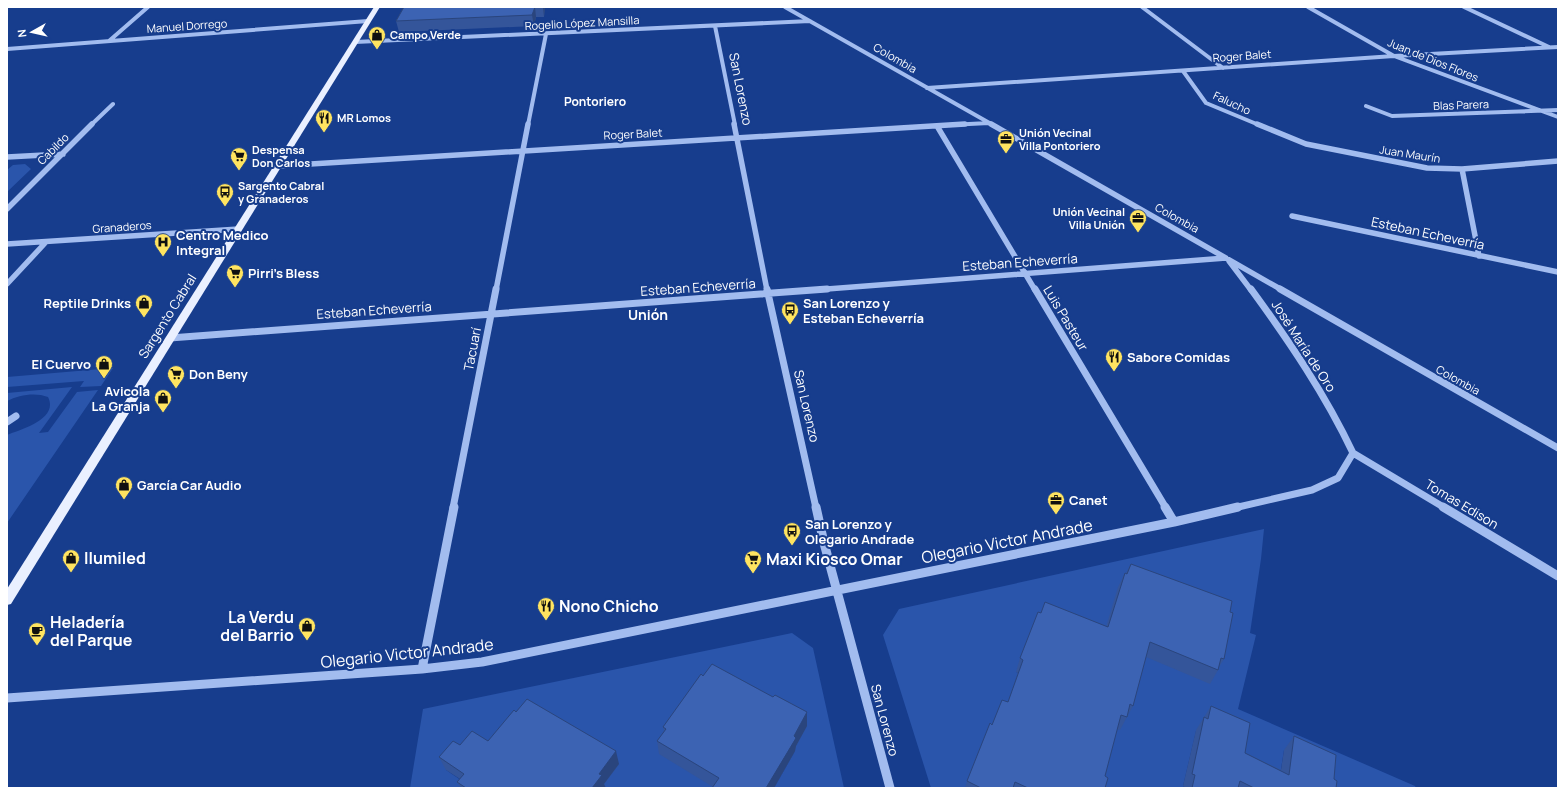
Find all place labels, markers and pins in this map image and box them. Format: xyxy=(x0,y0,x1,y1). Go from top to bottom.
shop icon: Campo Verde xyxy=(367,25,387,50)
place label: Campo Verde xyxy=(390,27,461,42)
restaurant icon: MR Lomos xyxy=(314,108,334,133)
place label: MR Lomos xyxy=(337,110,391,125)
place label: Unión Vecinal Villa Pontoriero xyxy=(1019,125,1101,153)
office icon: Unión Vecinal Villa Pontoriero xyxy=(996,129,1016,154)
place label: Despensa Don Carlos xyxy=(252,142,310,170)
supermarket icon: Despensa Don Carlos xyxy=(229,146,249,171)
place label: Sargento Cabral y Granaderos xyxy=(238,178,324,206)
bus stop icon: Sargento Cabral y Granaderos xyxy=(215,182,235,207)
place label: Unión Vecinal Villa Unión xyxy=(1053,204,1125,232)
office icon: Unión Vecinal Villa Unión xyxy=(1128,208,1148,233)
place label: Centro Medico Integral xyxy=(176,226,269,259)
hospital icon: Centro Medico Integral xyxy=(153,232,173,257)
supermarket icon: Pirri's Bless xyxy=(225,263,245,288)
place label: Pirri's Bless xyxy=(248,264,319,282)
shop icon: Reptile Drinks xyxy=(134,293,154,318)
place label: Reptile Drinks xyxy=(43,294,131,312)
place label: San Lorenzo y Esteban Echeverría xyxy=(803,294,924,327)
bus stop icon: San Lorenzo y Esteban Echeverría xyxy=(780,300,800,325)
restaurant icon: Sabore Comidas xyxy=(1104,347,1124,372)
place label: Sabore Comidas xyxy=(1127,348,1230,366)
shop icon: El Cuervo xyxy=(94,354,114,379)
place label: El Cuervo xyxy=(31,355,91,373)
supermarket icon: Don Beny xyxy=(166,364,186,389)
place label: Don Beny xyxy=(189,365,249,383)
place label: Avicola La Granja xyxy=(92,382,150,415)
shop icon: Avicola La Granja xyxy=(153,388,173,413)
shop icon: García Car Audio xyxy=(114,475,134,500)
place label: García Car Audio xyxy=(137,476,242,494)
office icon: Canet xyxy=(1046,490,1066,515)
place label: Canet xyxy=(1069,491,1108,509)
place label: San Lorenzo y Olegario Andrade xyxy=(805,515,914,548)
bus stop icon: San Lorenzo y Olegario Andrade xyxy=(782,521,802,546)
place label: Ilumiled xyxy=(84,547,146,569)
shop icon: Ilumiled xyxy=(61,548,81,573)
place label: Maxi Kiosco Omar xyxy=(766,548,903,570)
supermarket icon: Maxi Kiosco Omar xyxy=(743,549,763,574)
place label: Nono Chicho xyxy=(559,595,659,617)
restaurant icon: Nono Chicho xyxy=(536,596,556,621)
place label: La Verdu del Barrio xyxy=(220,606,294,646)
place label: Heladería del Parque xyxy=(50,611,133,651)
shop icon: La Verdu del Barrio xyxy=(297,616,317,641)
cafe icon: Heladería del Parque xyxy=(27,621,47,646)

